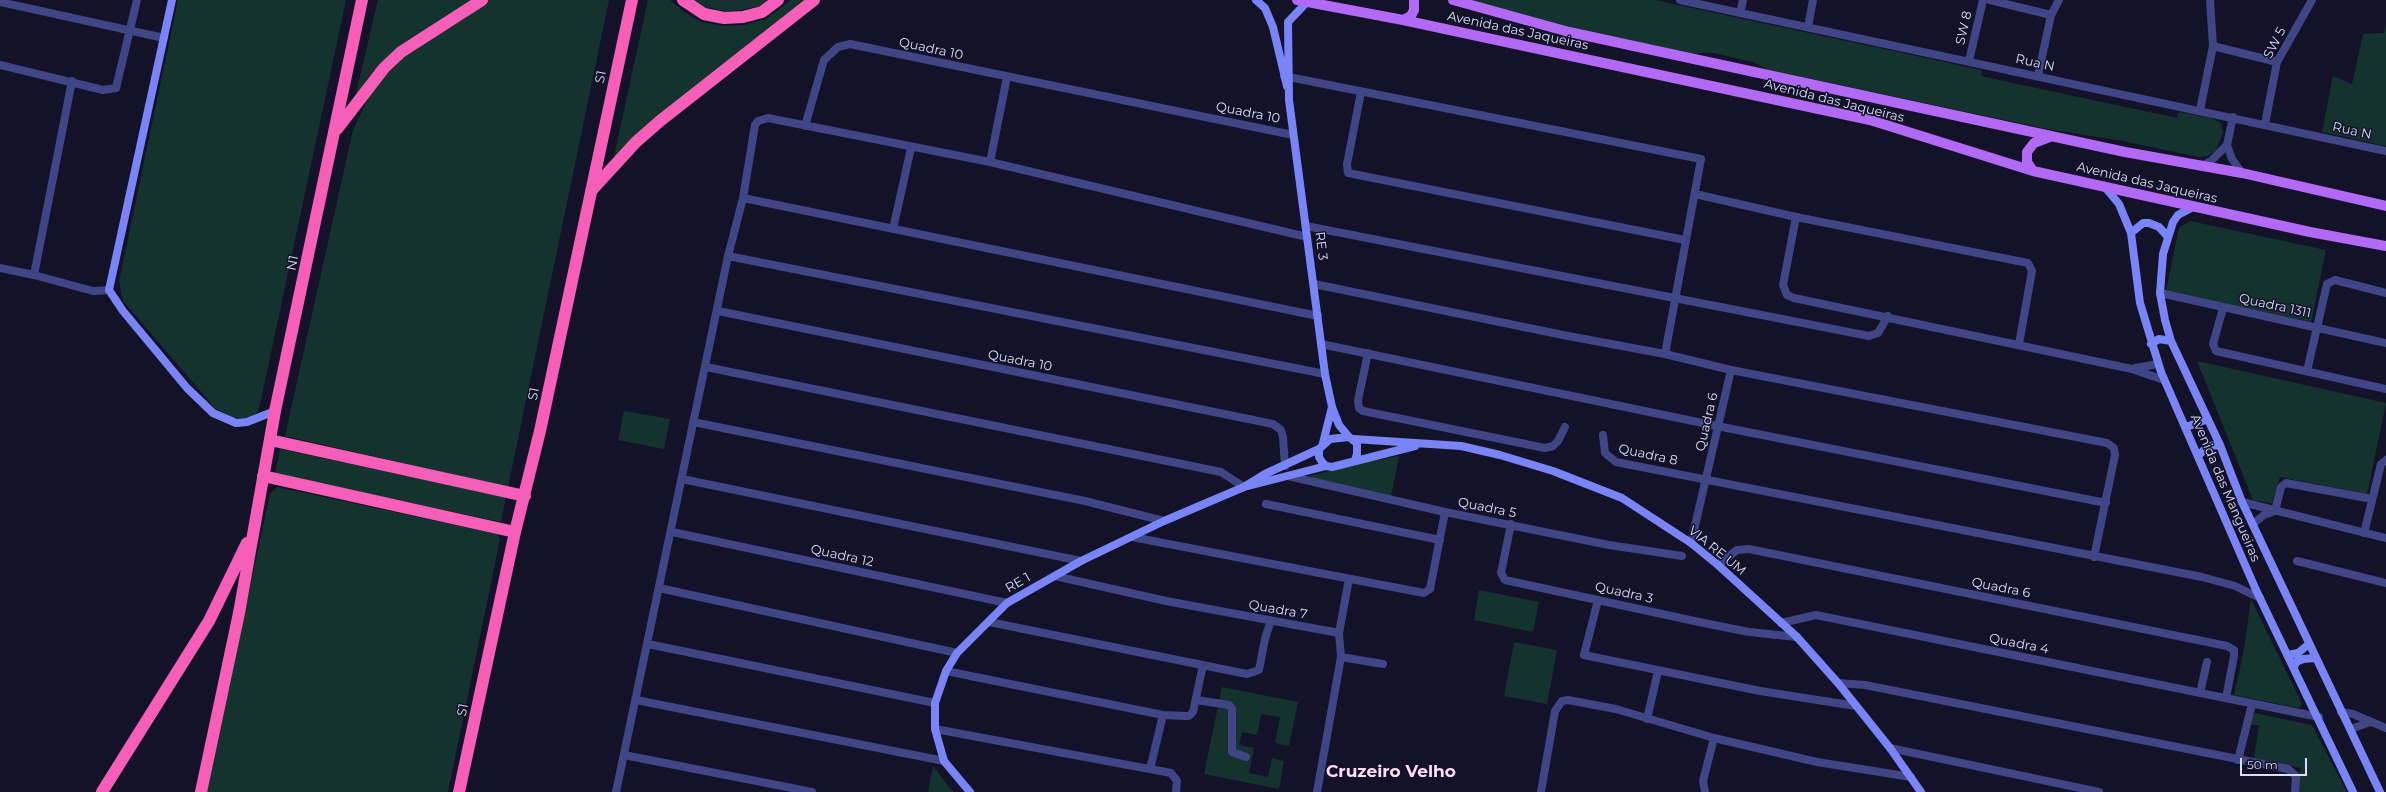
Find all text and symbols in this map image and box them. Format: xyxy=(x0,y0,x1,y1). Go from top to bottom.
street label: Avenida das Jaqueiras xyxy=(1446,8,1590,54)
street label: SW 8 xyxy=(1953,10,1975,46)
street label: SW 5 xyxy=(2261,25,2289,61)
street label: Quadra 10 xyxy=(897,35,965,63)
street label: Rua N xyxy=(2014,51,2056,75)
street label: S1 xyxy=(592,69,610,85)
street label: Avenida das Jaqueiras xyxy=(1762,76,1906,126)
street label: Quadra 10 xyxy=(1215,99,1281,127)
street label: Rua N xyxy=(2331,119,2373,143)
street label: Avenida das Jaqueiras xyxy=(2075,159,2219,207)
street label: RE 3 xyxy=(1312,231,1330,261)
street label: N1 xyxy=(284,254,302,272)
street label: Quadra 1311 xyxy=(2238,291,2312,321)
street label: Quadra 10 xyxy=(987,347,1053,375)
street label: S1 xyxy=(525,386,543,402)
street label: Quadra 6 xyxy=(1693,391,1721,453)
street label: Avenida das Mangueiras xyxy=(2187,412,2263,564)
street label: Quadra 8 xyxy=(1617,441,1679,469)
street label: Quadra 5 xyxy=(1456,495,1518,521)
street label: VIA RE UM xyxy=(1685,523,1749,579)
street label: Quadra 12 xyxy=(809,542,875,570)
street label: RE 1 xyxy=(1003,570,1033,596)
street label: Quadra 6 xyxy=(1970,575,2032,601)
street label: Quadra 3 xyxy=(1593,579,1655,607)
street label: Quadra 7 xyxy=(1247,597,1309,623)
street label: Quadra 4 xyxy=(1988,631,2050,657)
street label: S1 xyxy=(454,702,472,718)
scale bar xyxy=(2242,750,2309,776)
text: 50 m xyxy=(2247,757,2278,772)
district label: Cruzeiro Velho xyxy=(1326,762,1456,782)

